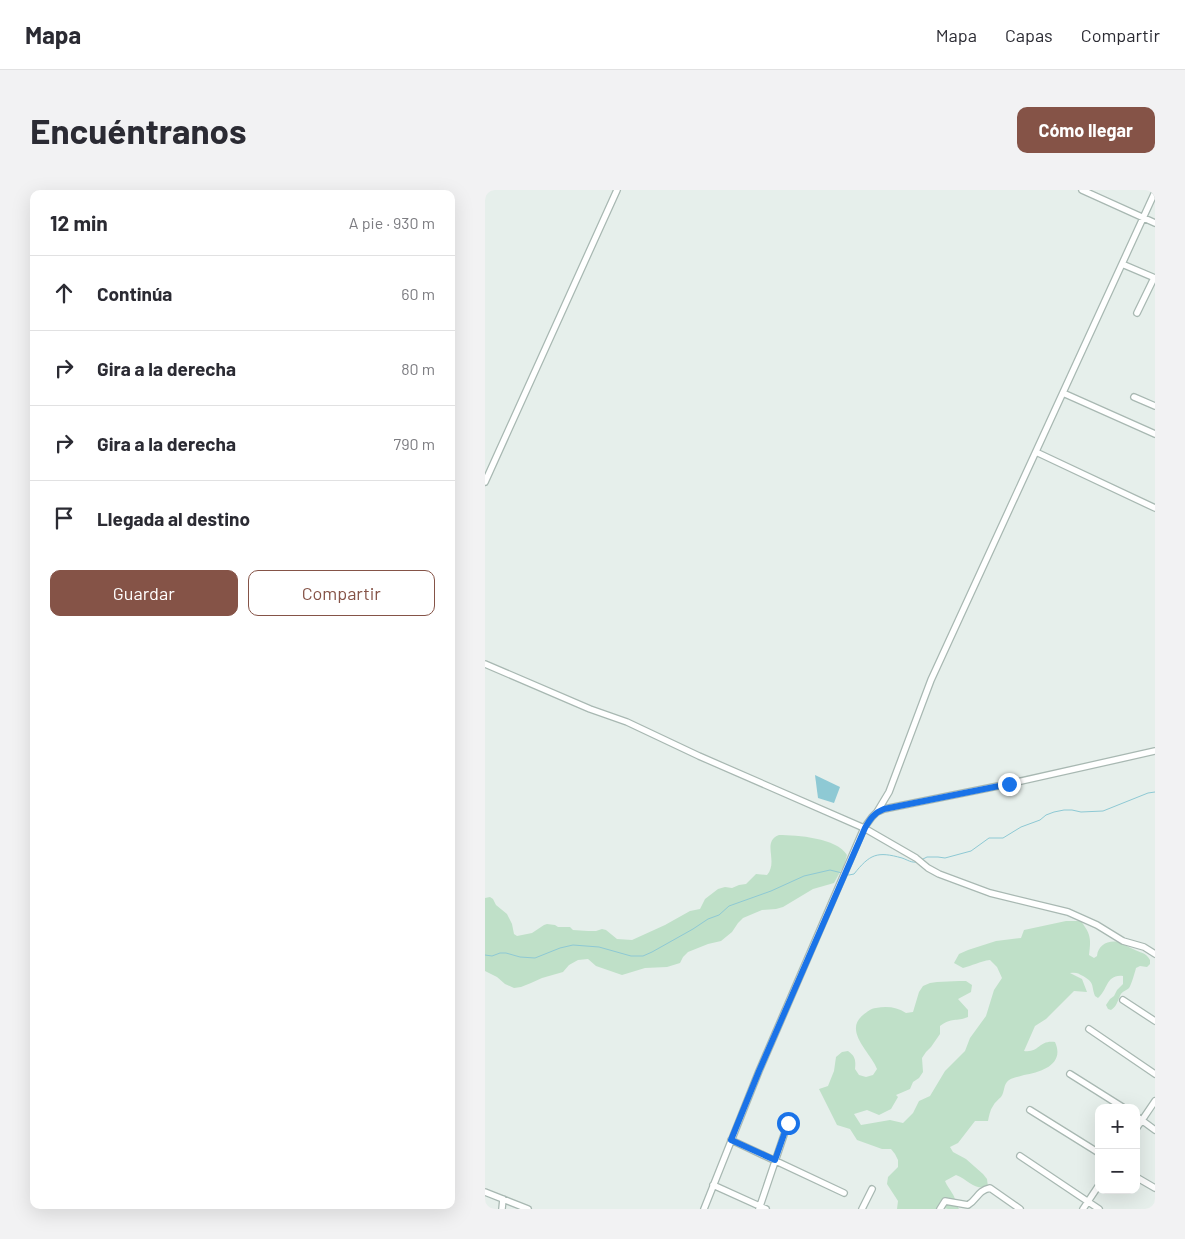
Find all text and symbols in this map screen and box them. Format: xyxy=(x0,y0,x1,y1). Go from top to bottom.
text: Mapa xyxy=(25,20,81,49)
text: Mapa xyxy=(936,24,977,46)
text: Capas xyxy=(1005,24,1053,46)
text: Compartir xyxy=(1081,24,1160,46)
button: Cómo llegar xyxy=(1017,107,1155,153)
text: Encuéntranos xyxy=(30,109,247,151)
text: 12 min xyxy=(50,210,108,235)
text: A pie · 930 m xyxy=(349,213,435,232)
icon: ahead xyxy=(50,279,78,307)
text: Continúa xyxy=(97,282,172,305)
text: 60 m xyxy=(401,284,435,303)
icon: right xyxy=(50,354,78,382)
text: Gira a la derecha xyxy=(97,357,236,380)
text: 80 m xyxy=(401,359,435,378)
icon: right xyxy=(50,429,78,457)
text: Gira a la derecha xyxy=(97,432,236,455)
text: 790 m xyxy=(394,434,435,453)
icon: arrive xyxy=(50,504,78,532)
text: Llegada al destino xyxy=(97,507,250,530)
button: Guardar xyxy=(50,570,238,616)
button: Compartir xyxy=(248,570,435,616)
route end xyxy=(998,773,1021,796)
map controls xyxy=(1095,1104,1140,1194)
button: + xyxy=(1095,1104,1140,1149)
route start xyxy=(777,1112,800,1135)
button: − xyxy=(1095,1149,1140,1194)

